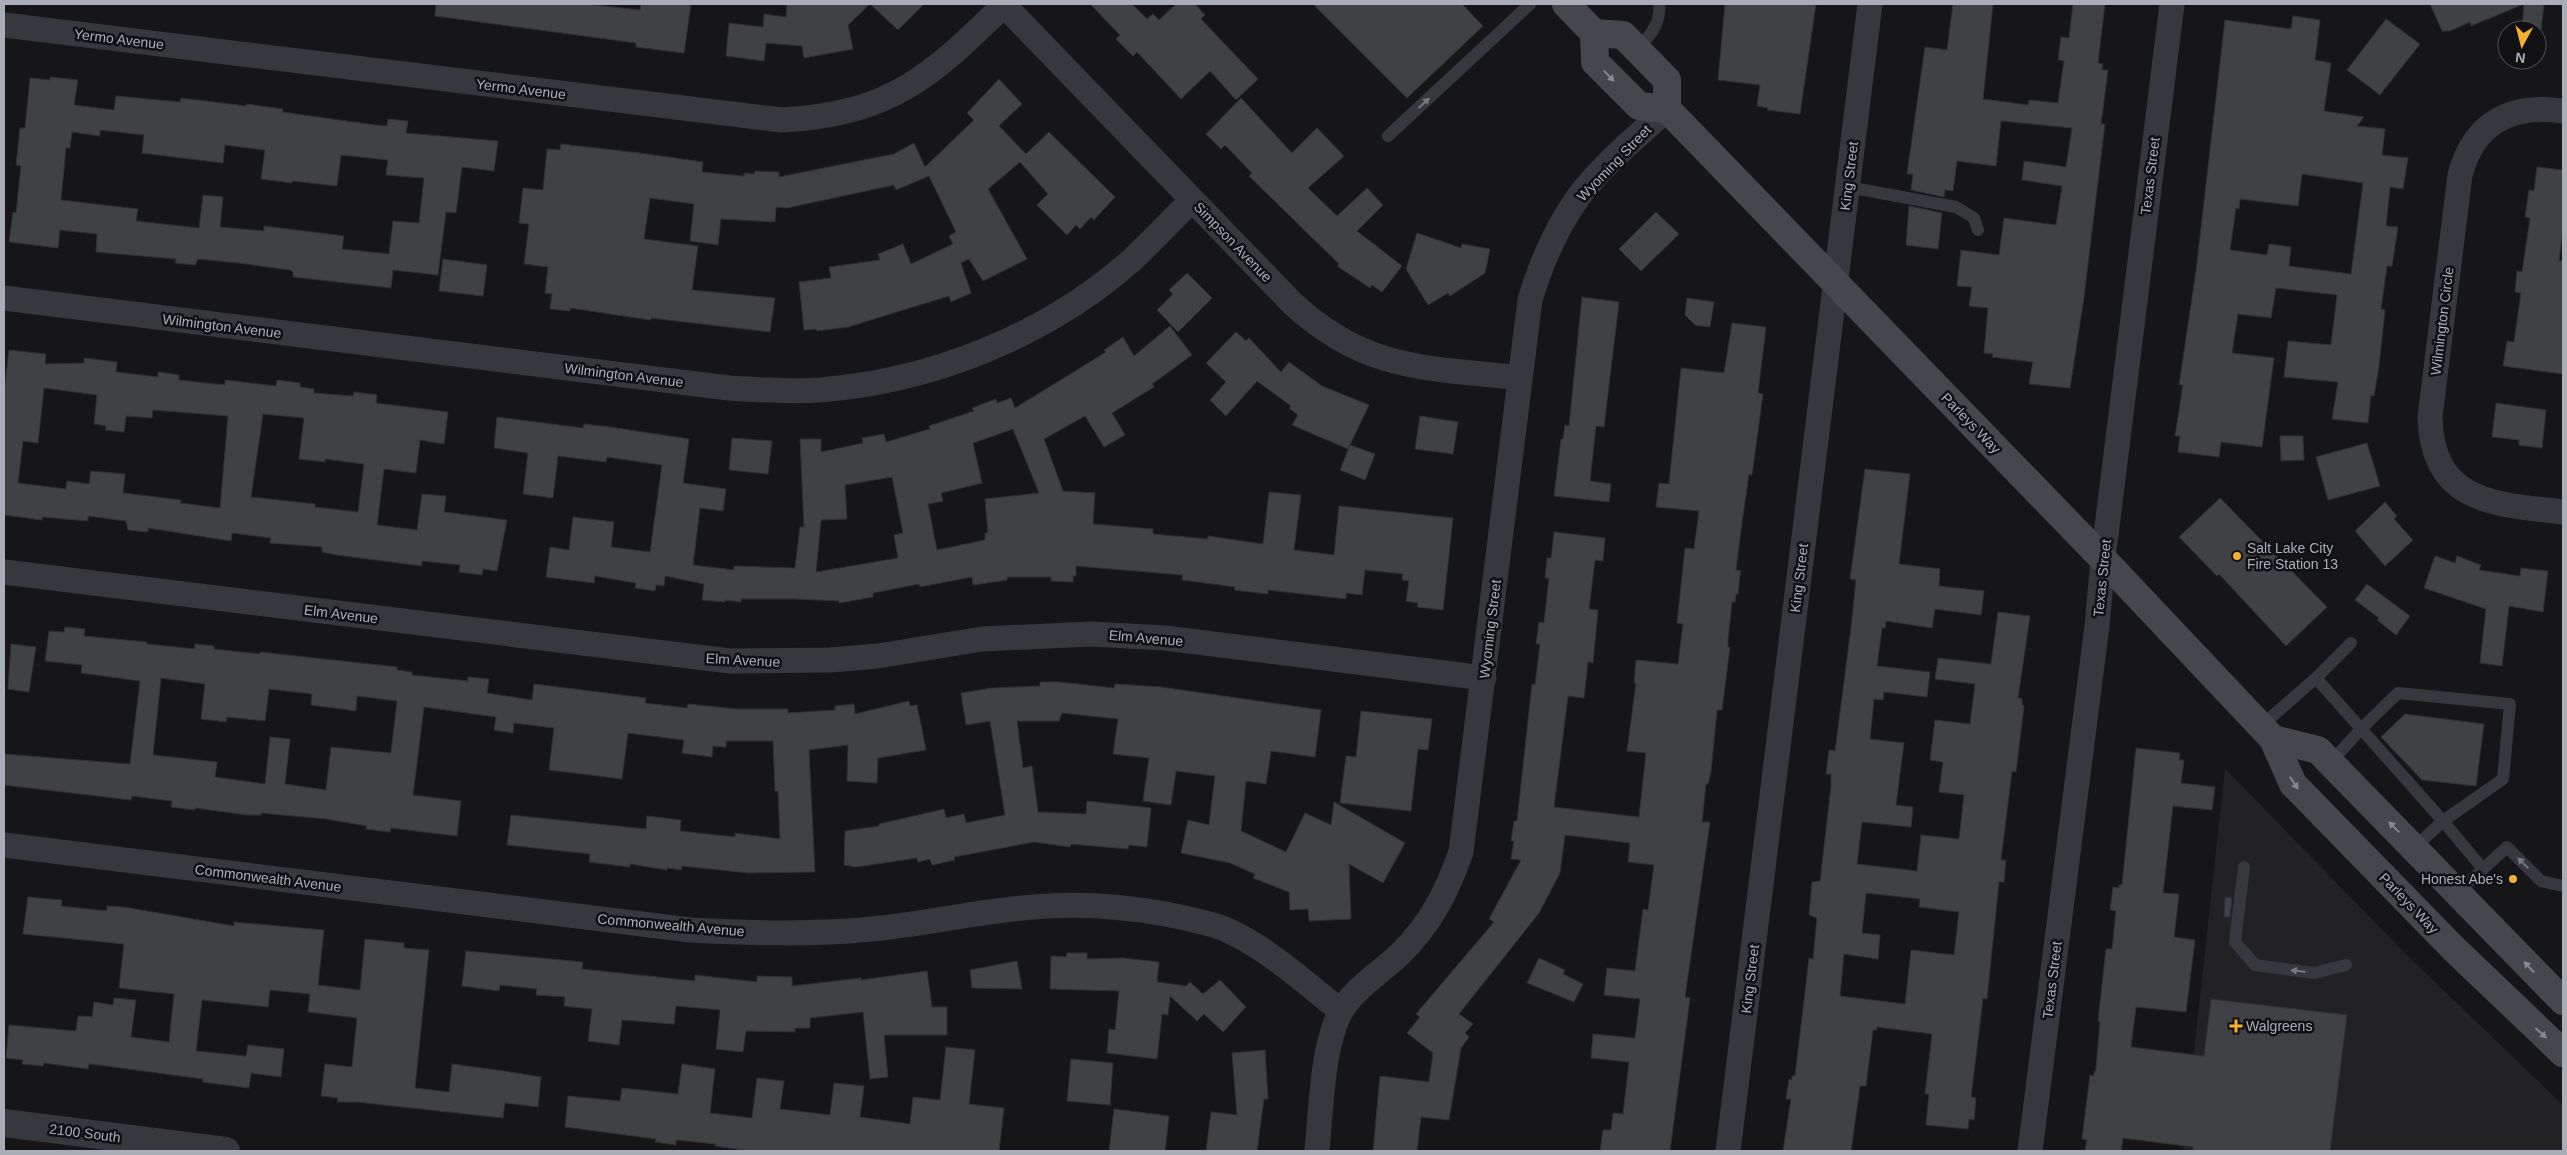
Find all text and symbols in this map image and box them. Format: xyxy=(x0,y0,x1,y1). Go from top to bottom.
north arrow xyxy=(2497,20,2547,70)
street label: Yermo Avenue xyxy=(73,26,165,52)
text: N xyxy=(2514,49,2526,66)
one-way arrow xyxy=(1603,70,1615,82)
street label: Yermo Avenue xyxy=(475,76,567,102)
one-way arrow xyxy=(1418,97,1430,109)
street label: Wyoming Street xyxy=(1574,122,1654,204)
street label: Texas Street xyxy=(2137,136,2163,216)
street label: King Street xyxy=(1837,141,1861,211)
street label: Simpson Avenue xyxy=(1191,199,1275,285)
street label: Wilmington Circle xyxy=(2427,266,2457,376)
street label: Wilmington Avenue xyxy=(162,311,283,341)
street label: Wilmington Avenue xyxy=(564,360,685,390)
street label: Parleys Way xyxy=(1938,389,2004,457)
street label: Texas Street xyxy=(2090,538,2114,618)
place label: Salt Lake City Fire Station 13 xyxy=(2247,540,2338,572)
street label: King Street xyxy=(1787,543,1811,613)
marker: Salt Lake City Fire Station 13 xyxy=(2231,550,2243,562)
street label: Wyoming Street xyxy=(1476,579,1504,679)
street label: Elm Avenue xyxy=(303,602,379,627)
street label: Elm Avenue xyxy=(1108,627,1184,649)
street label: Elm Avenue xyxy=(705,650,781,670)
one-way arrow xyxy=(2289,776,2298,789)
one-way arrow xyxy=(2388,821,2400,833)
one-way arrow xyxy=(2517,857,2529,869)
street label: Commonwealth Avenue xyxy=(194,861,342,895)
street label: Parleys Way xyxy=(2376,869,2442,937)
place label: Honest Abe's xyxy=(2421,871,2503,887)
marker: Honest Abe's xyxy=(2507,873,2519,885)
street label: Commonwealth Avenue xyxy=(597,911,745,939)
street label: Texas Street xyxy=(2039,940,2065,1020)
street label: King Street xyxy=(1738,944,1762,1014)
one-way arrow xyxy=(2523,961,2535,973)
one-way arrow xyxy=(2290,967,2306,975)
place label: Walgreens xyxy=(2246,1018,2312,1034)
marker: Walgreens xyxy=(2230,1020,2242,1032)
one-way arrow xyxy=(2534,1027,2546,1039)
street label: 2100 South xyxy=(48,1121,122,1145)

